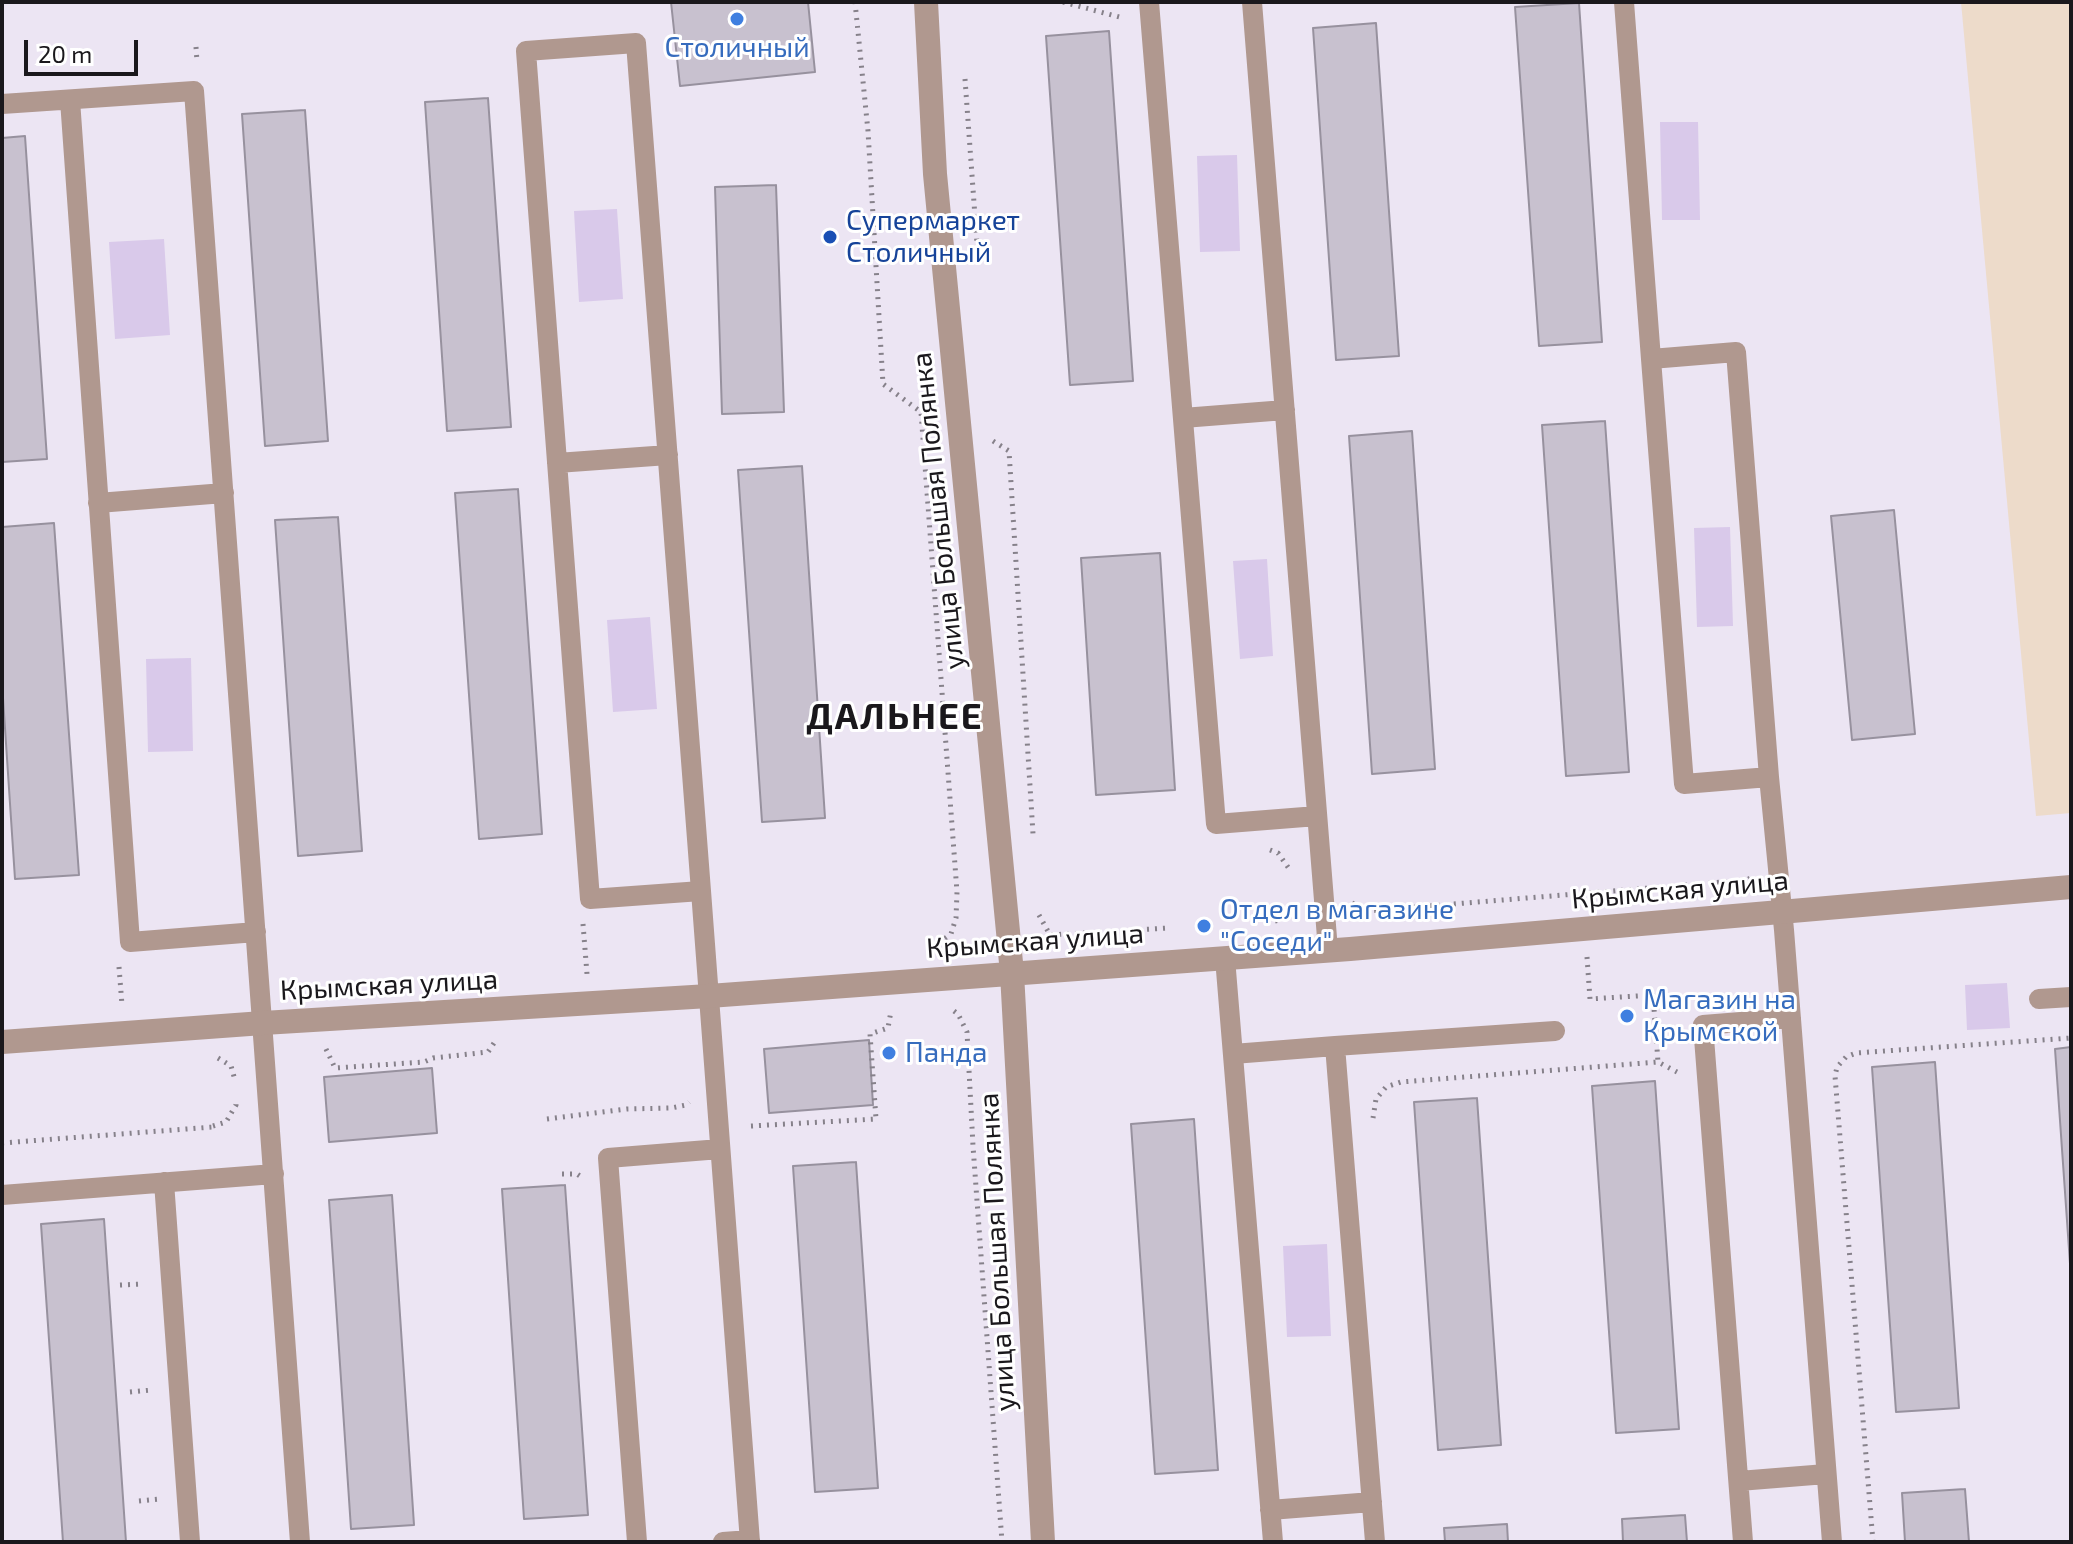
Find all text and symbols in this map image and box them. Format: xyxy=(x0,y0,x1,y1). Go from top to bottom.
marker: Столичный xyxy=(728,10,746,28)
scale bar xyxy=(28,24,142,74)
place label: Столичный xyxy=(664,31,810,65)
text: 20 m xyxy=(38,39,92,68)
place label: Супермаркет Столичный xyxy=(846,204,1020,270)
marker: Супермаркет Столичный xyxy=(821,228,839,246)
street label: улица Большая Полянка xyxy=(905,351,971,671)
district label: ДАЛЬНЕЕ xyxy=(806,695,984,739)
street label: Крымская улица xyxy=(1570,864,1790,916)
place label: Отдел в магазине "Соседи" xyxy=(1220,893,1454,959)
street label: Крымская улица xyxy=(925,917,1145,965)
marker: Отдел в магазине "Соседи" xyxy=(1195,917,1213,935)
street label: Крымская улица xyxy=(279,963,499,1007)
place label: Магазин на Крымской xyxy=(1643,983,1796,1049)
marker: Магазин на Крымской xyxy=(1618,1007,1636,1025)
place label: Панда xyxy=(905,1036,987,1070)
marker: Панда xyxy=(880,1044,898,1062)
street label: улица Большая Полянка xyxy=(972,1092,1022,1412)

